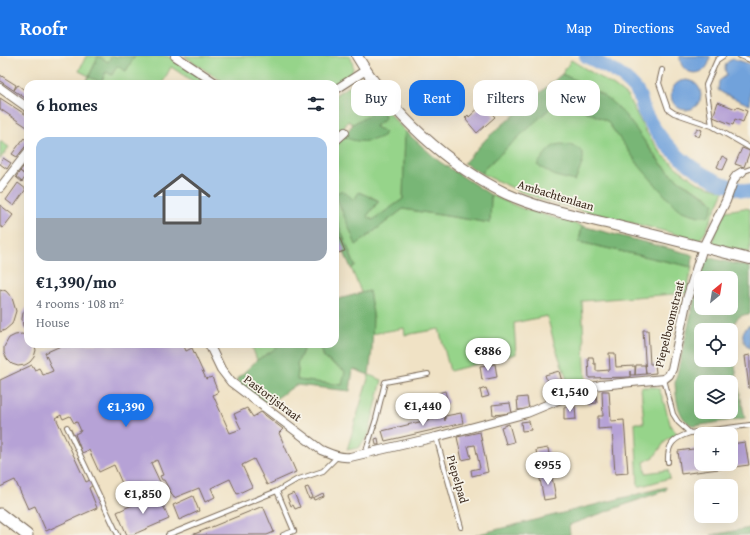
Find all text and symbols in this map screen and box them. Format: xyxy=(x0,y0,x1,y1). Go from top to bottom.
text: Roofr xyxy=(20,14,67,42)
text: Map xyxy=(566,18,592,38)
text: Directions xyxy=(614,18,674,38)
text: Saved xyxy=(696,18,730,38)
chip: Buy xyxy=(351,80,401,116)
chip: Rent xyxy=(409,80,465,116)
chip: Filters xyxy=(473,80,538,116)
chip: New xyxy=(546,80,600,116)
text: 6 homes xyxy=(36,92,98,117)
icon: filters xyxy=(305,93,327,115)
icon: home xyxy=(146,163,218,235)
street label: Ambachtenlaan xyxy=(516,175,596,215)
text: €1,390/mo xyxy=(36,269,117,294)
north arrow xyxy=(694,271,738,315)
map controls xyxy=(694,271,738,523)
street label: Piepelboomstraat xyxy=(650,278,688,369)
text: 4 rooms · 108 m² xyxy=(36,294,124,313)
text: House xyxy=(36,313,70,332)
button: locate xyxy=(694,323,738,367)
pin: €886 xyxy=(464,338,512,372)
text: €886 xyxy=(475,341,501,360)
street label: Pastorijstraat xyxy=(241,371,306,426)
button: layers xyxy=(694,375,738,419)
pin: €1,540 xyxy=(537,379,603,413)
text: €1,540 xyxy=(551,382,589,401)
pin: €1,440 xyxy=(390,393,456,427)
pin: €1,390 xyxy=(93,394,159,428)
text: €1,440 xyxy=(404,396,442,415)
text: €1,390 xyxy=(107,397,145,416)
button: + xyxy=(694,427,738,471)
pin: €955 xyxy=(524,452,572,486)
street label: Piepelpad xyxy=(443,453,473,506)
text: €955 xyxy=(535,455,561,474)
button: − xyxy=(694,479,738,523)
pin: €1,850 xyxy=(110,481,176,515)
text: €1,850 xyxy=(124,484,162,503)

